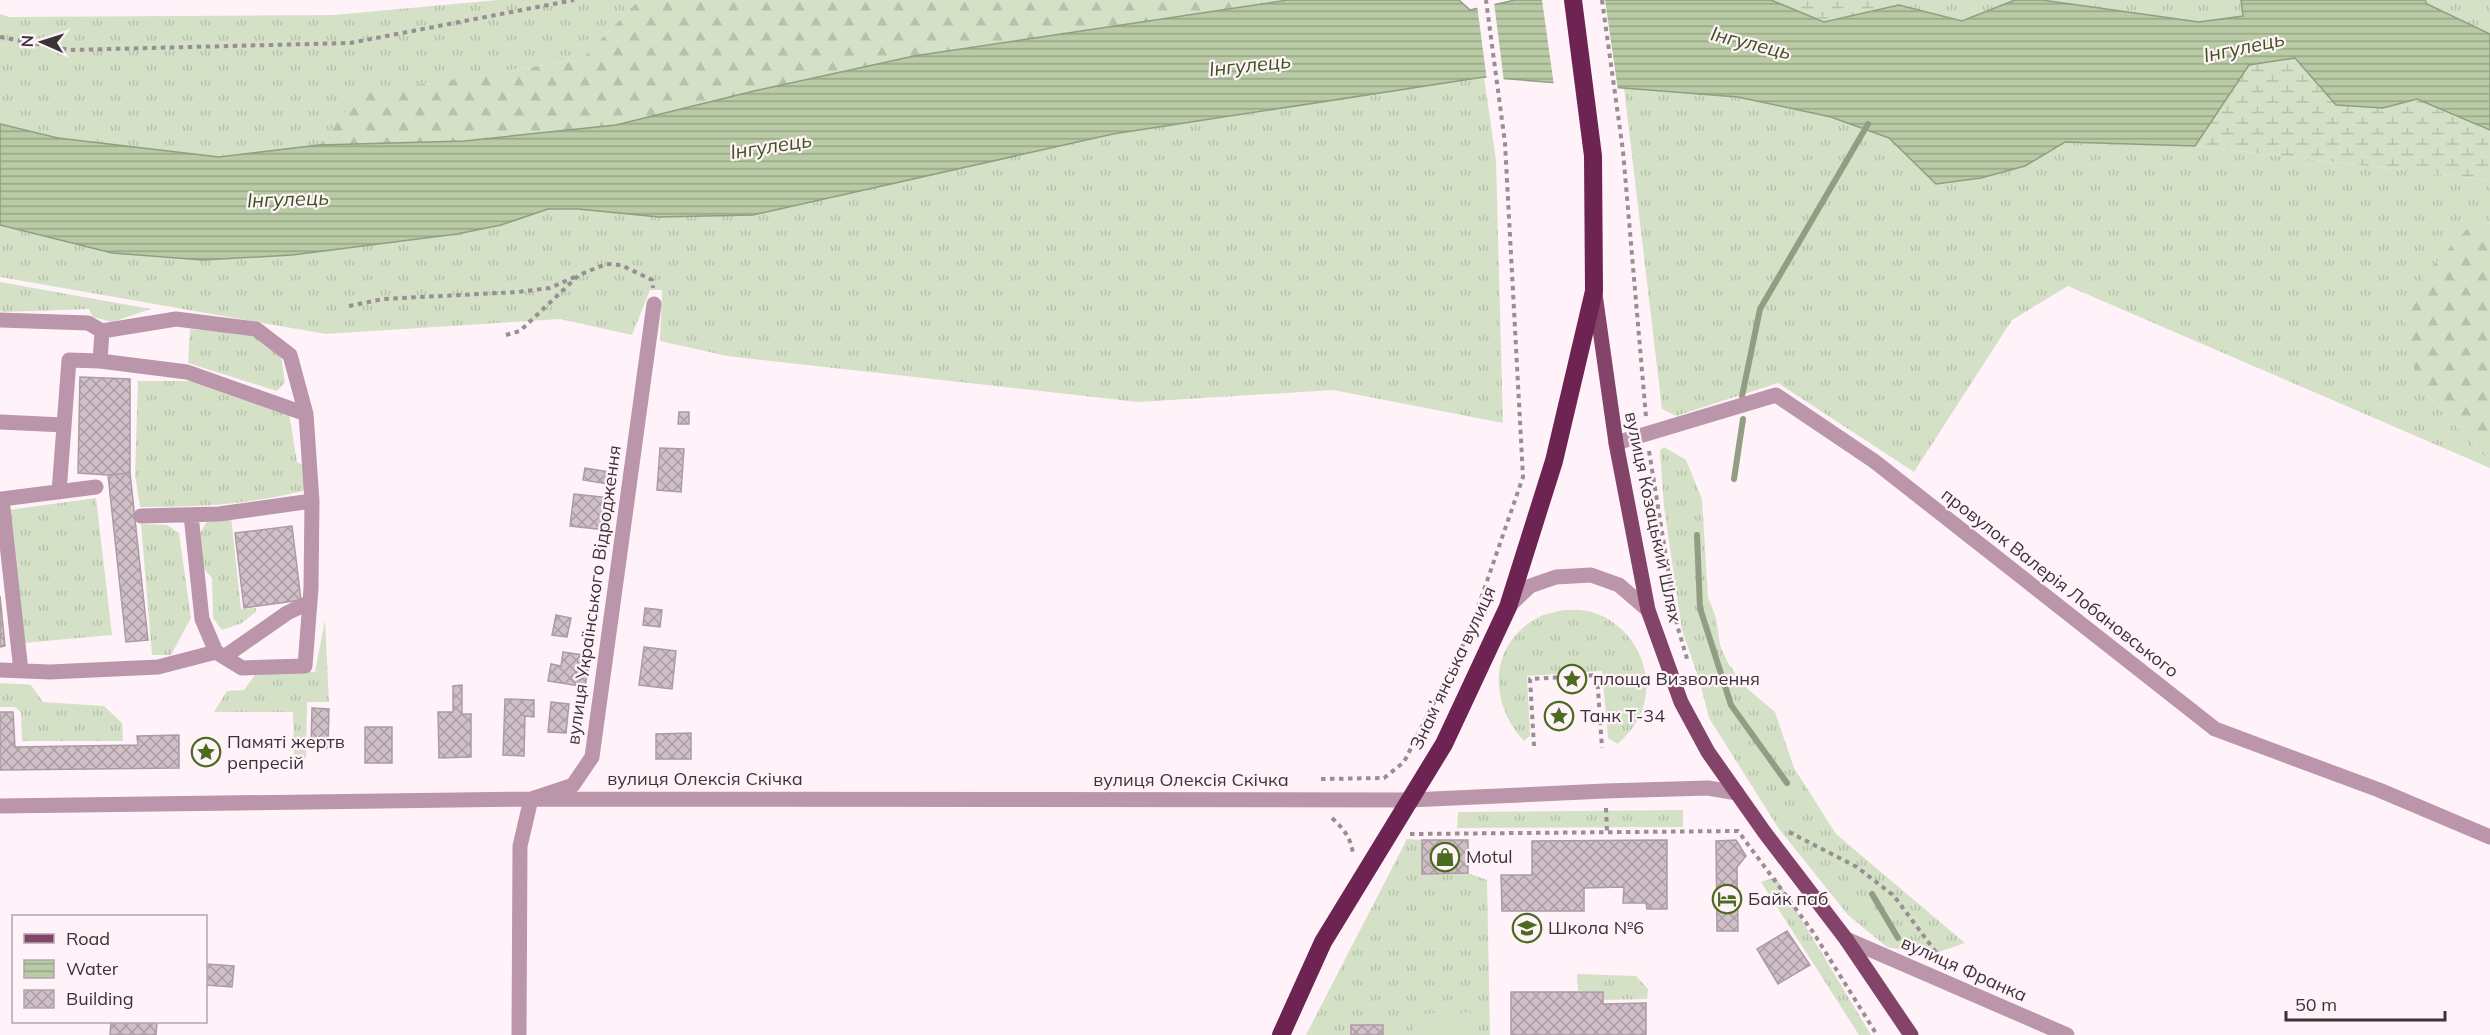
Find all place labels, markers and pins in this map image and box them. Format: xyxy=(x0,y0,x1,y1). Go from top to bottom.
place icon: площа Визволення xyxy=(1556,663,1588,695)
place label: площа Визволення xyxy=(1593,667,1760,690)
place icon: Танк Т-34 xyxy=(1543,700,1575,732)
place label: Танк Т-34 xyxy=(1580,704,1665,727)
place label: Памяті жертв репресій xyxy=(227,730,345,774)
place icon: Памяті жертв репресій xyxy=(190,736,222,768)
shop icon: Motul xyxy=(1429,841,1461,873)
place label: Motul xyxy=(1466,845,1513,868)
hotel icon: Байк паб xyxy=(1711,883,1743,915)
place label: Байк паб xyxy=(1748,887,1828,910)
school or university icon: Школа №6 xyxy=(1511,912,1543,944)
place label: Школа №6 xyxy=(1548,916,1644,939)

